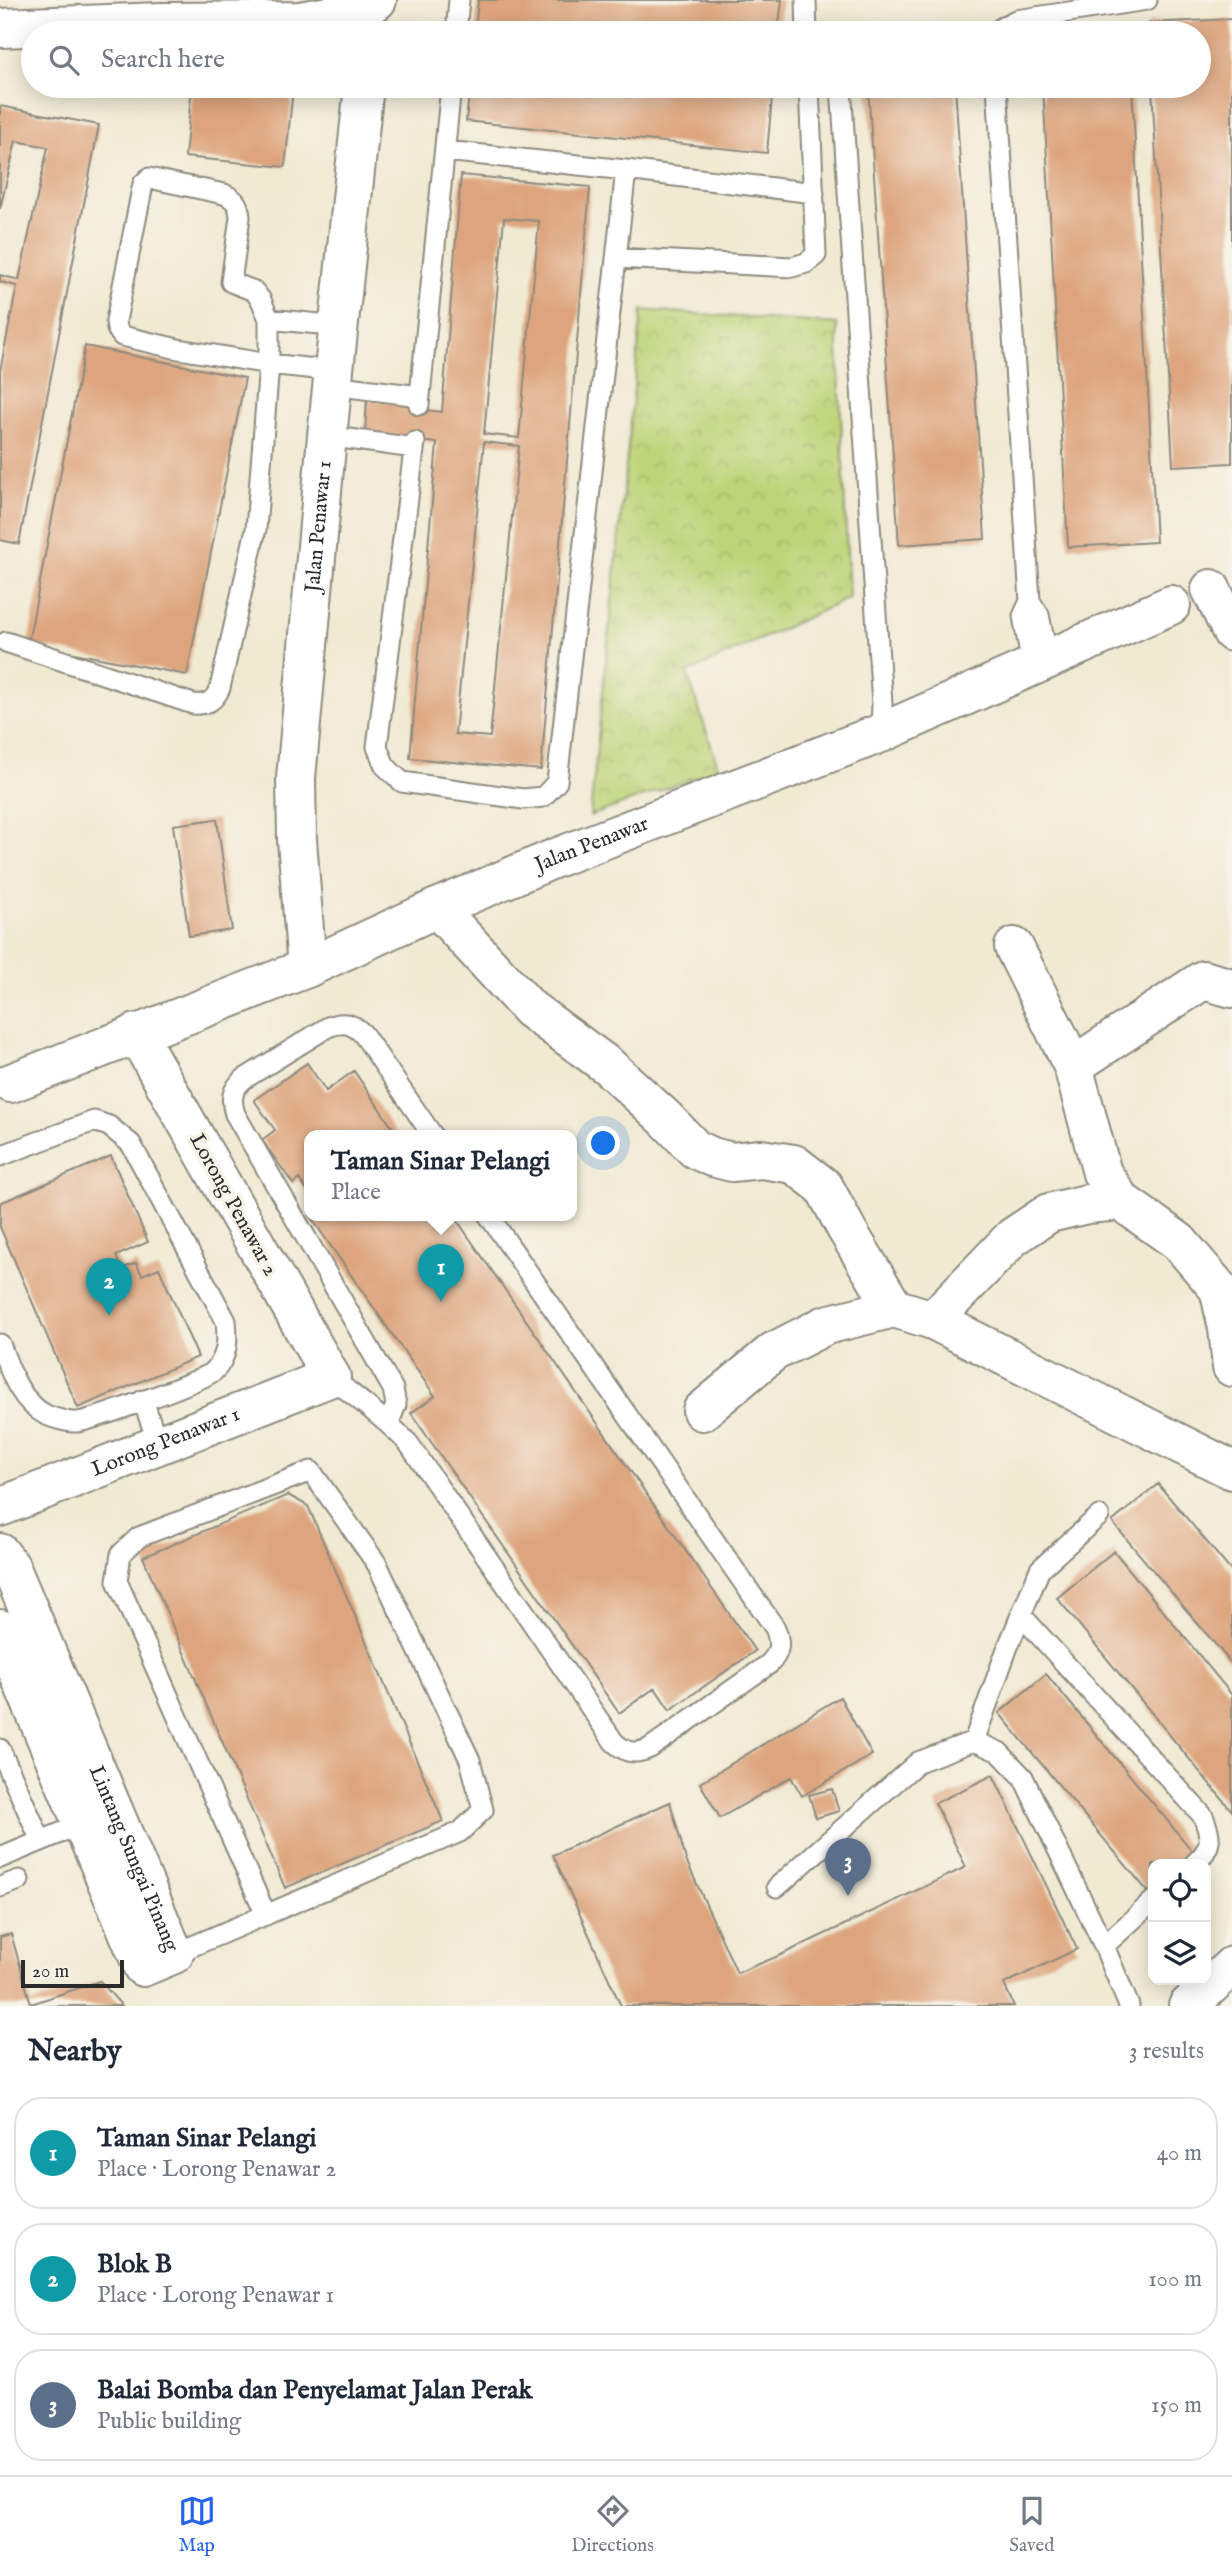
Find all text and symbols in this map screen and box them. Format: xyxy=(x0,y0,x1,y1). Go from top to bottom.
search box xyxy=(21,21,1211,98)
icon: search xyxy=(45,41,83,79)
text: Search here xyxy=(101,43,225,76)
street label: Jalan Penawar 1 xyxy=(299,459,338,596)
street label: Jalan Penawar xyxy=(529,810,653,879)
your location xyxy=(586,1126,620,1160)
street label: Lorong Penawar 2 xyxy=(183,1129,283,1281)
popup xyxy=(304,1130,577,1221)
text: Taman Sinar Pelangi xyxy=(331,1145,550,1178)
text: Place xyxy=(331,1178,381,1207)
pin: 1 xyxy=(418,1244,464,1302)
pin: 2 xyxy=(86,1258,132,1316)
street label: Lorong Penawar 1 xyxy=(88,1401,244,1483)
street label: Lintang Sungai Pinang xyxy=(82,1761,185,1956)
pin: 3 xyxy=(825,1838,871,1896)
map controls xyxy=(1148,1859,1211,1985)
button: locate xyxy=(1148,1859,1211,1922)
button: layers xyxy=(1148,1922,1211,1985)
scale bar xyxy=(21,1957,124,1989)
text: 20 m xyxy=(32,1960,69,1984)
text: Nearby xyxy=(28,2033,121,2071)
text: 3 results xyxy=(1129,2037,1204,2066)
text: Taman Sinar Pelangi xyxy=(97,2122,317,2155)
text: 1 xyxy=(49,2139,57,2168)
text: 40 m xyxy=(1157,2139,1202,2168)
text: Place · Lorong Penawar 2 xyxy=(97,2155,336,2184)
text: Blok B xyxy=(97,2248,172,2281)
text: 2 xyxy=(48,2265,58,2294)
text: 100 m xyxy=(1148,2265,1202,2294)
text: Place · Lorong Penawar 1 xyxy=(97,2281,334,2310)
text: Balai Bomba dan Penyelamat Jalan Perak xyxy=(97,2374,532,2407)
text: 3 xyxy=(49,2391,57,2420)
text: 150 m xyxy=(1151,2391,1202,2420)
text: Public building xyxy=(97,2407,241,2436)
tab: Map xyxy=(178,2492,216,2558)
tab: Directions xyxy=(571,2492,654,2558)
tab: Saved xyxy=(1009,2492,1054,2558)

